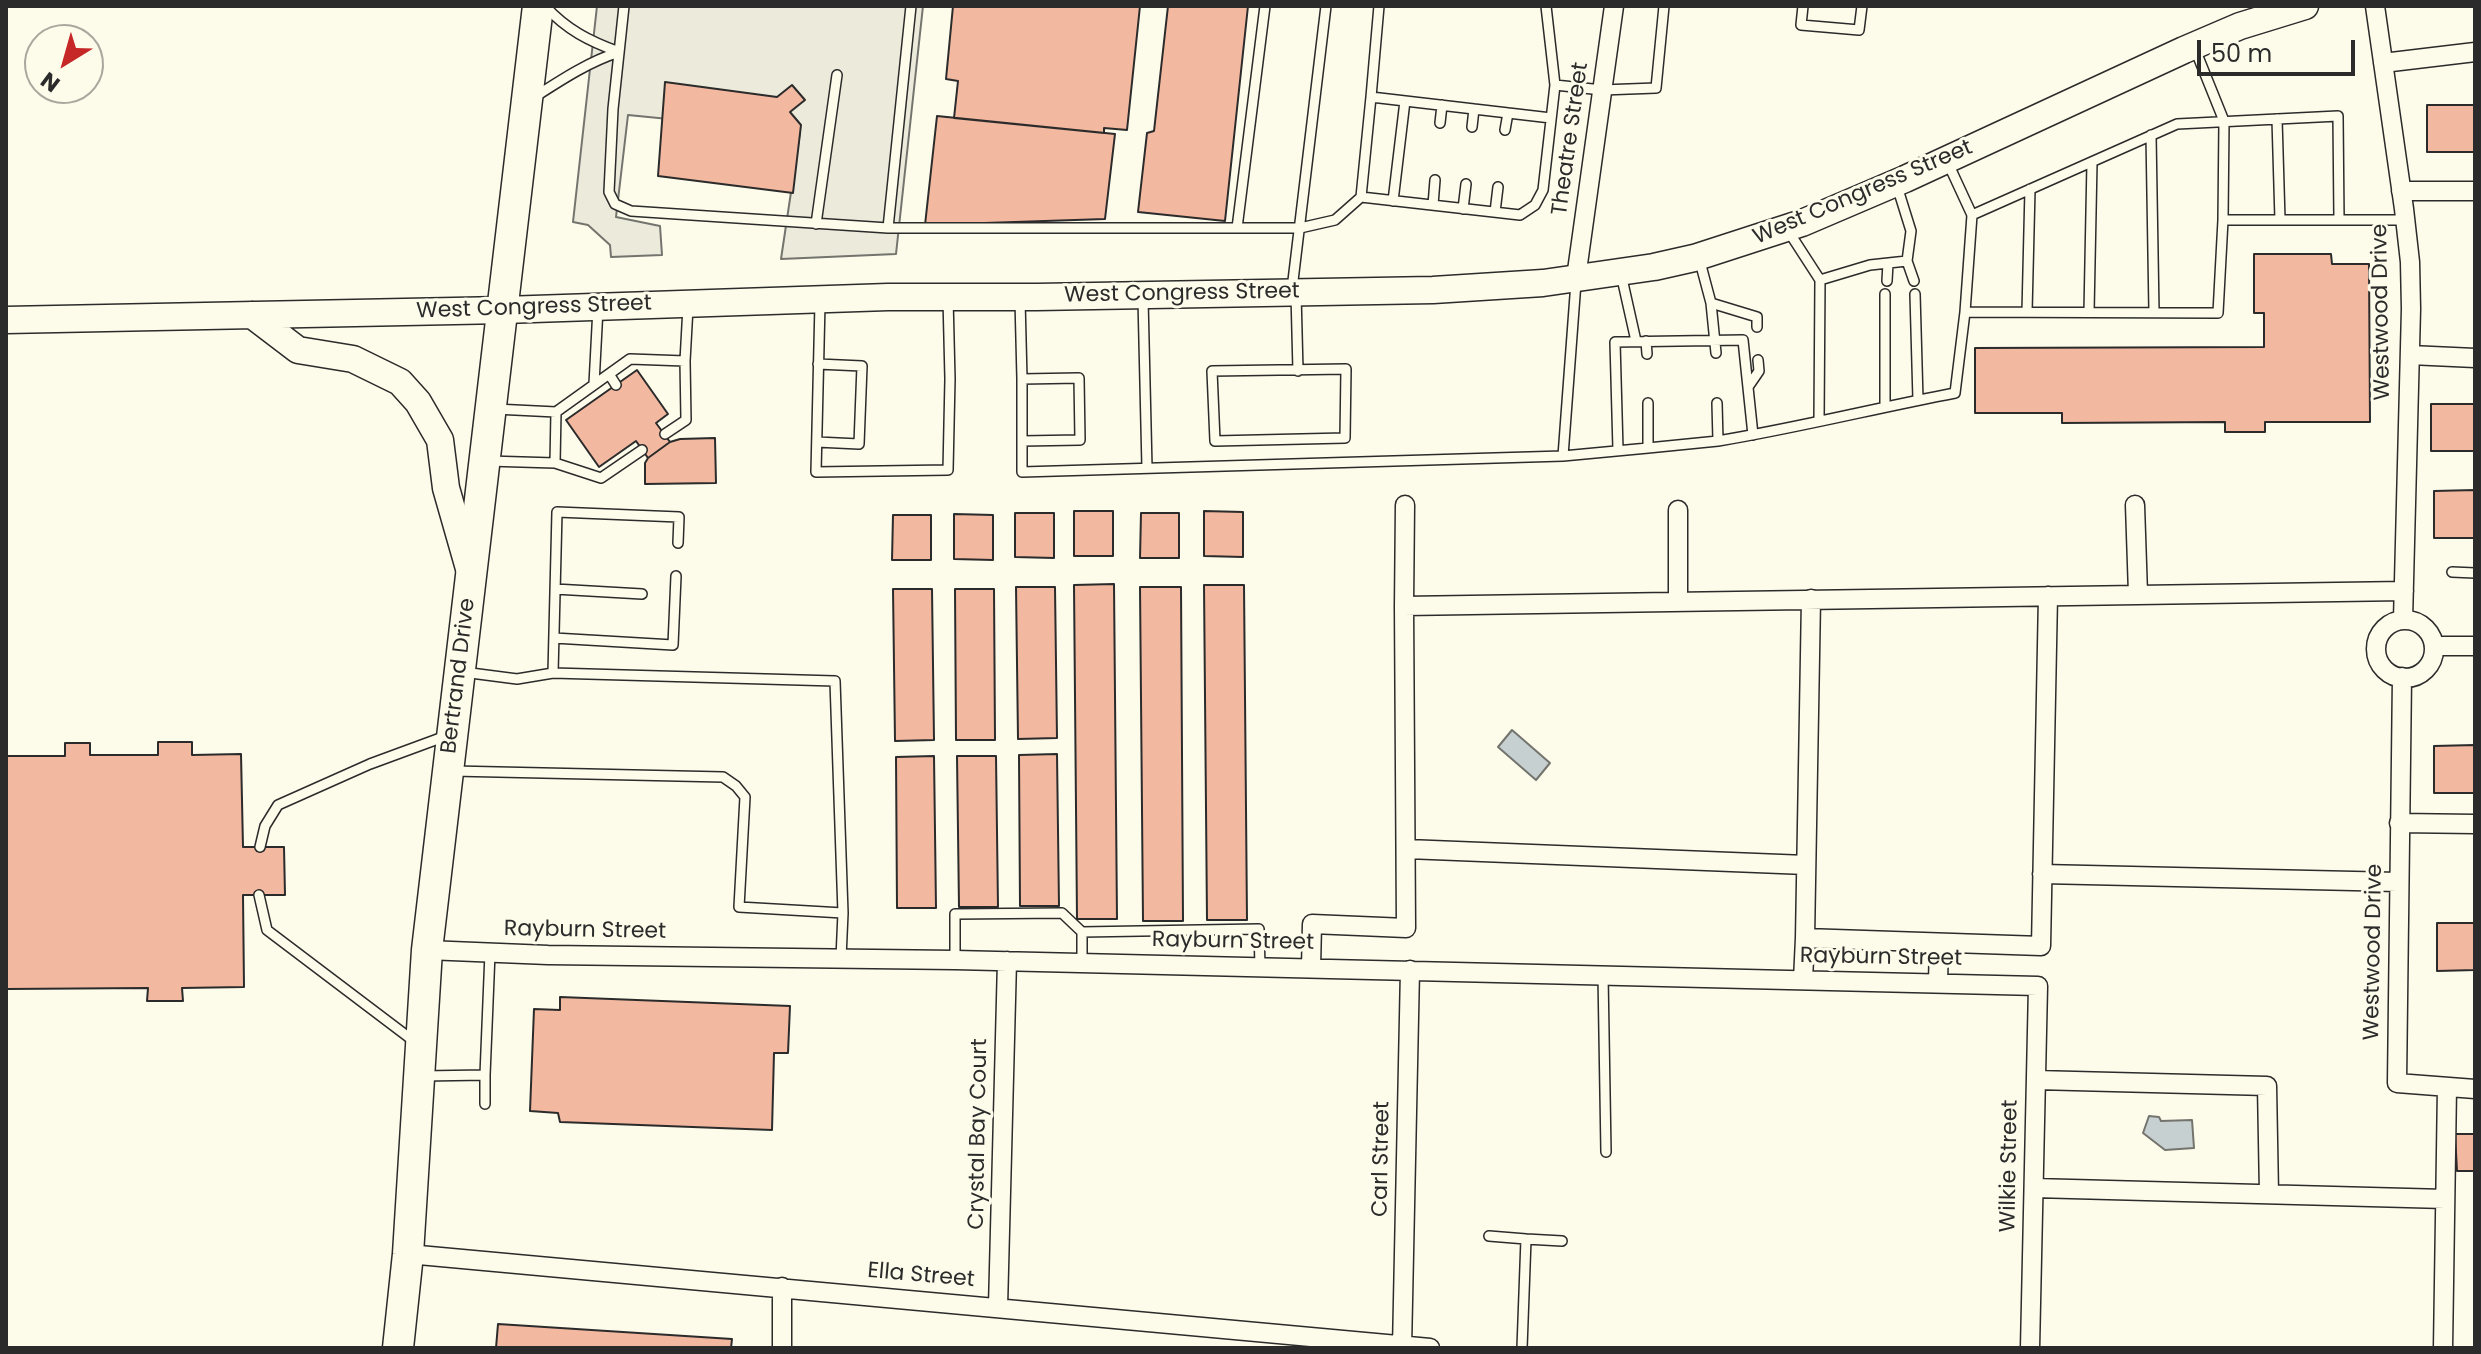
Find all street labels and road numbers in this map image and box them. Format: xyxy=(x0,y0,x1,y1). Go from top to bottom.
street label: Theatre Street xyxy=(1547,61,1595,217)
street label: West Congress Street xyxy=(1749,135,1977,251)
street label: Westwood Drive xyxy=(2367,223,2397,401)
street label: West Congress Street xyxy=(1064,279,1300,309)
street label: West Congress Street xyxy=(416,291,652,325)
street label: Bertrand Drive xyxy=(436,597,482,755)
street label: Westwood Drive xyxy=(2359,863,2389,1041)
street label: Rayburn Street xyxy=(504,916,666,946)
street label: Rayburn Street xyxy=(1152,927,1314,957)
street label: Rayburn Street xyxy=(1800,943,1962,973)
street label: Crystal Bay Court xyxy=(964,1038,994,1230)
street label: Wilkie Street xyxy=(1996,1099,2024,1233)
street label: Carl Street xyxy=(1368,1101,1396,1217)
street label: Ella Street xyxy=(866,1258,976,1294)

